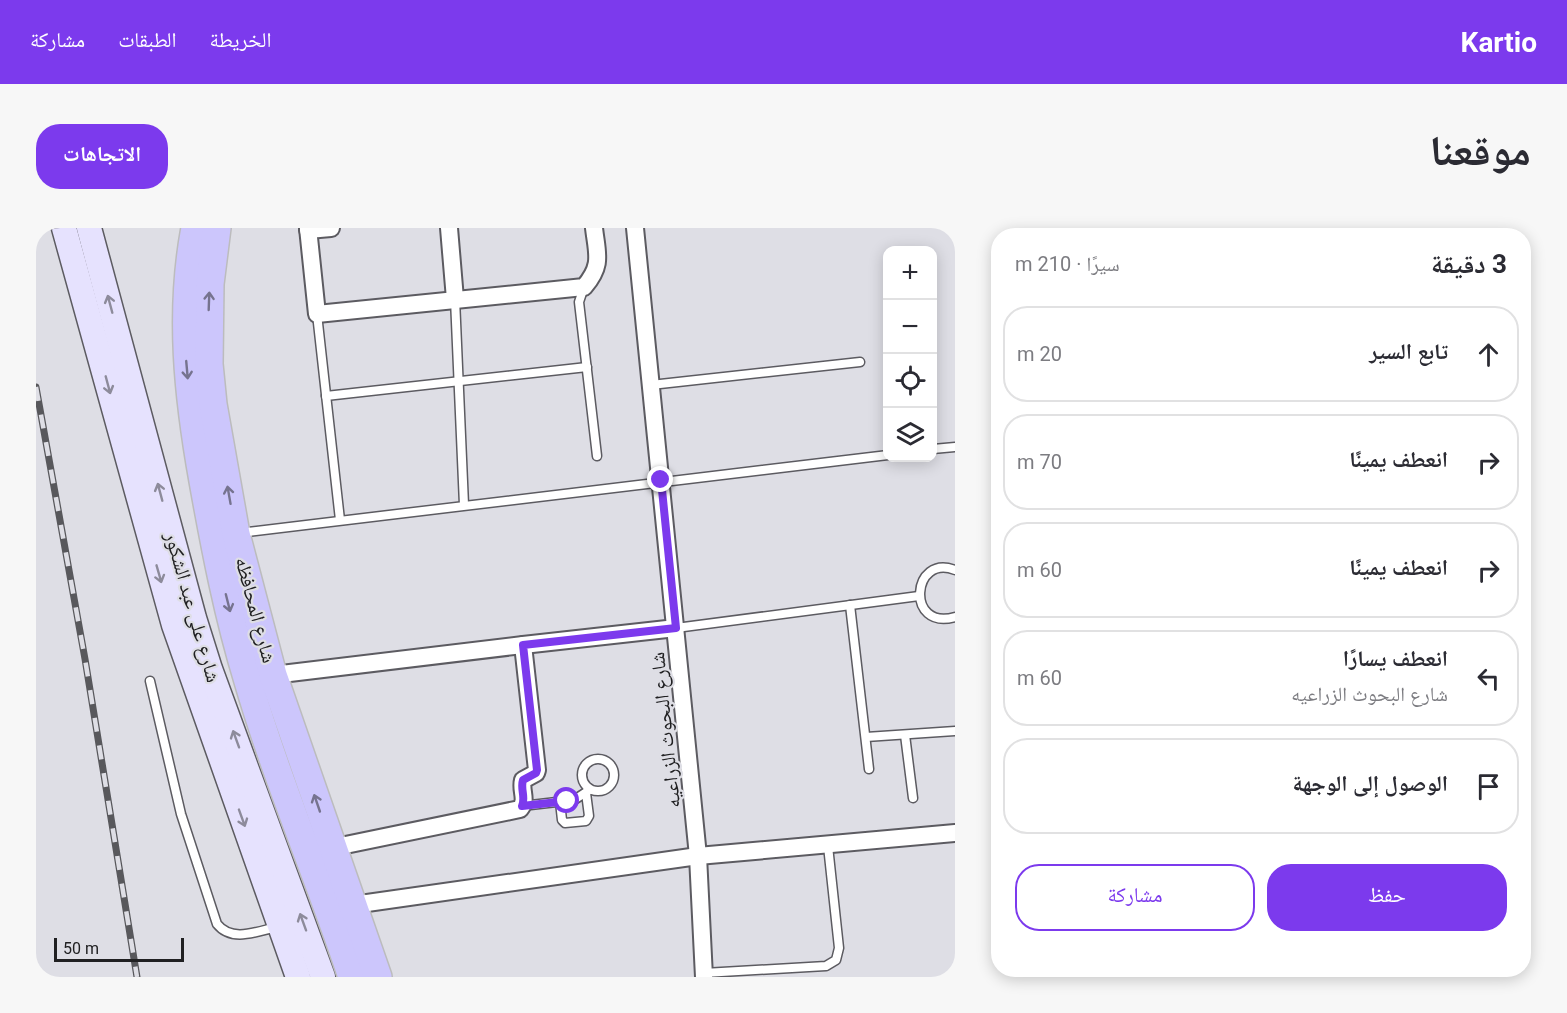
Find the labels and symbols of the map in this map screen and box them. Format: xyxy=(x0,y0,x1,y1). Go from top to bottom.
one-way arrow xyxy=(203,292,215,312)
one-way arrow xyxy=(103,295,115,314)
one-way arrow xyxy=(182,359,193,379)
one-way arrow xyxy=(102,376,114,395)
route end xyxy=(647,466,673,492)
one-way arrow xyxy=(154,483,165,502)
one-way arrow xyxy=(223,485,234,505)
street label: شارع على عبد الشكور xyxy=(159,528,226,685)
street label: شارع المحافظه xyxy=(229,554,282,666)
one-way arrow xyxy=(154,564,165,583)
one-way arrow xyxy=(223,593,235,612)
street label: شارع البحوث الزراعيه xyxy=(645,651,686,809)
one-way arrow xyxy=(229,730,240,749)
route start xyxy=(553,787,579,813)
one-way arrow xyxy=(311,794,322,813)
one-way arrow xyxy=(237,808,248,827)
one-way arrow xyxy=(297,913,308,932)
scale bar xyxy=(54,935,184,962)

